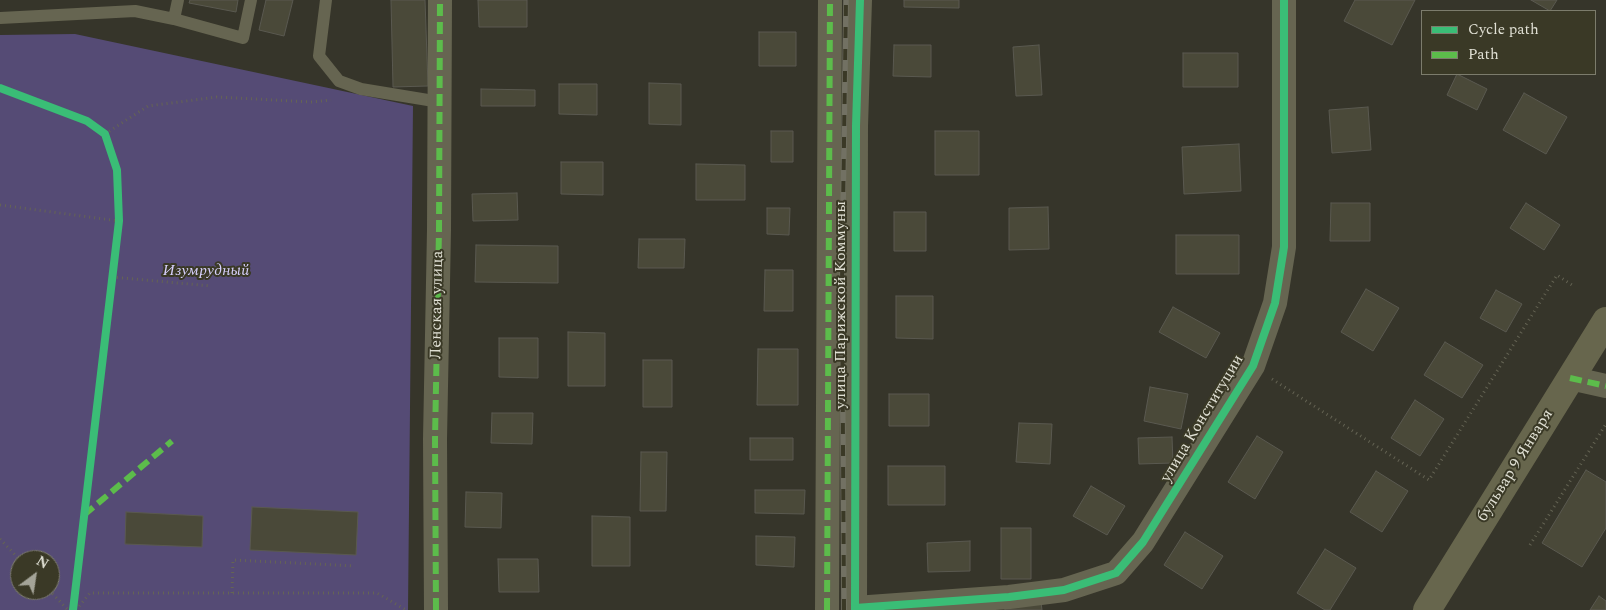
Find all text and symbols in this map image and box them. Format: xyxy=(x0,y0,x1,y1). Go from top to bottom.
legend xyxy=(1421,10,1596,75)
text: Cycle path xyxy=(1468,18,1539,41)
text: Path xyxy=(1468,43,1499,66)
street label: улица Парижской Коммуны xyxy=(832,201,852,409)
street label: Ленская улица xyxy=(427,251,449,359)
park label: Изумрудный xyxy=(163,262,249,282)
street label: улица Конституции xyxy=(1157,352,1249,486)
street label: бульвар 9 Января xyxy=(1474,406,1558,526)
north arrow xyxy=(10,550,60,600)
text: N xyxy=(32,551,53,575)

